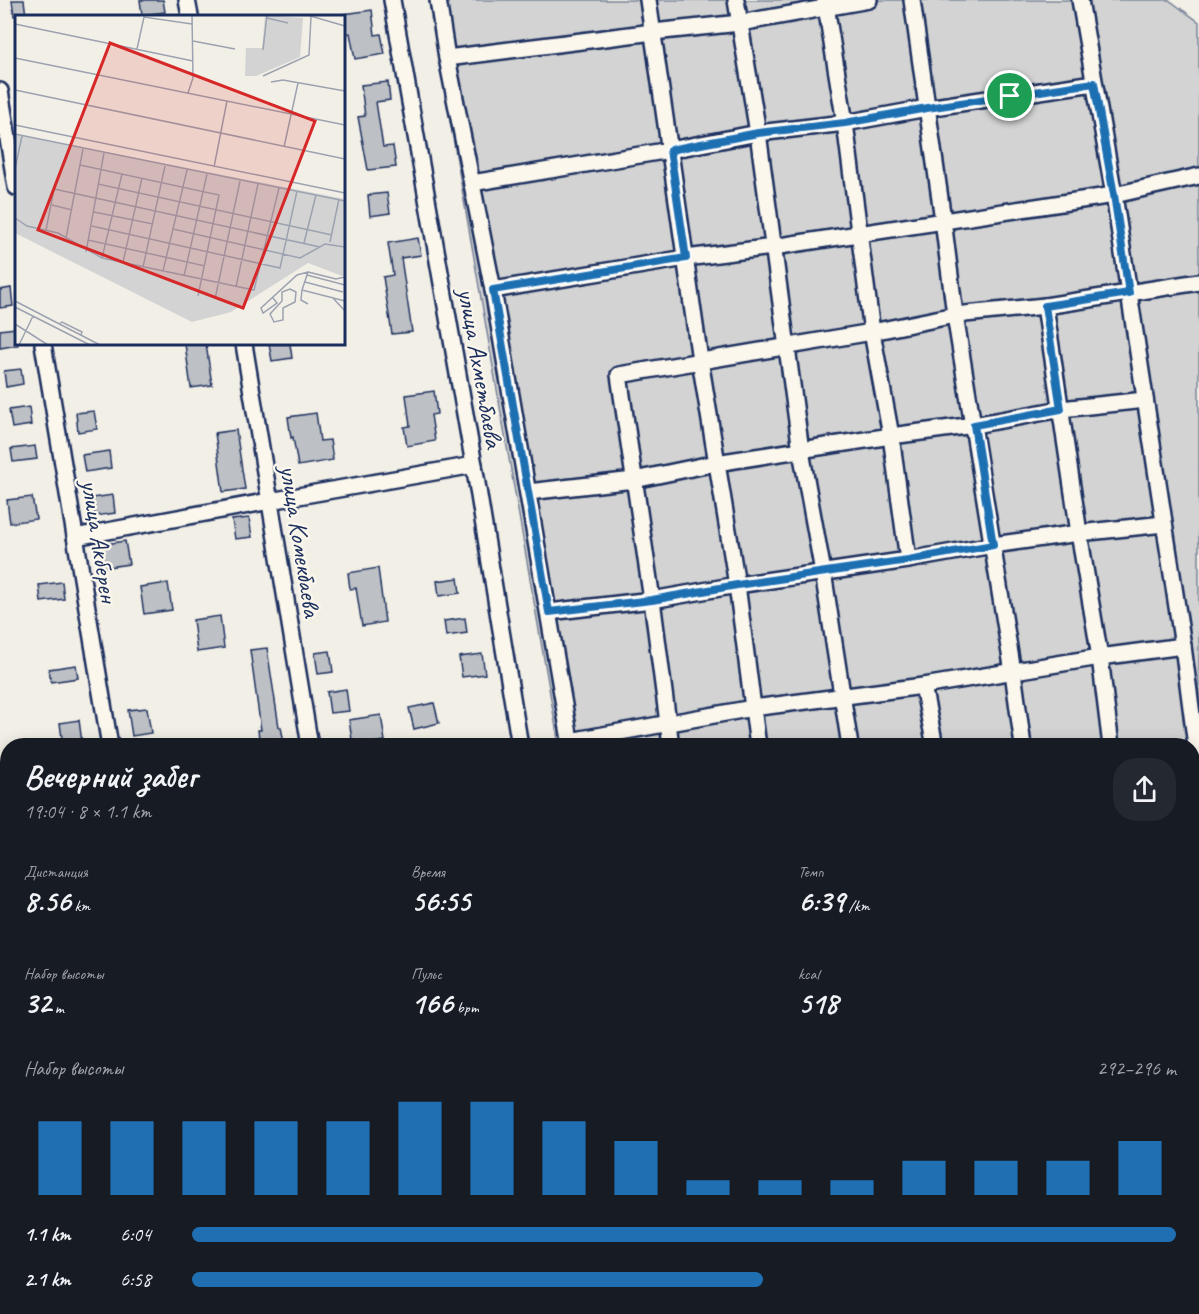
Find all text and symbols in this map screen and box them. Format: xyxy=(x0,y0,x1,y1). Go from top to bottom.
inset map xyxy=(15,15,345,345)
pin xyxy=(984,70,1035,121)
icon: arrive xyxy=(993,79,1026,112)
street label: улица Ахметбаева xyxy=(450,284,511,452)
street label: улица Комекбаева xyxy=(272,461,329,621)
street label: улица Акберен xyxy=(73,475,126,607)
text: Вечерний забег xyxy=(24,755,197,797)
button: share xyxy=(1113,758,1176,821)
text: 19:04 · 8 × 1.1 km xyxy=(24,799,151,824)
text: Дистанция xyxy=(24,862,88,882)
text: Время xyxy=(411,862,445,882)
text: Темп xyxy=(798,862,824,882)
text: 8.56 xyxy=(24,882,71,920)
text: 56:55 xyxy=(411,882,470,920)
text: 6:39 xyxy=(798,882,845,920)
text: km xyxy=(71,896,90,916)
text: /km xyxy=(845,896,870,916)
text: Набор высоты xyxy=(24,964,103,984)
text: Пульс xyxy=(411,964,442,984)
text: kcal xyxy=(798,964,819,984)
text: 32 xyxy=(24,984,51,1022)
text: 166 xyxy=(411,984,453,1022)
text: 518 xyxy=(798,984,838,1022)
text: m xyxy=(51,998,64,1018)
text: bpm xyxy=(453,998,479,1018)
text: Набор высоты xyxy=(24,1056,123,1081)
text: 292–296 m xyxy=(1097,1056,1176,1081)
text: 1.1 km xyxy=(24,1222,71,1247)
text: 6:04 xyxy=(120,1222,151,1247)
text: 2.1 km xyxy=(24,1267,71,1292)
text: 6:58 xyxy=(120,1267,151,1292)

